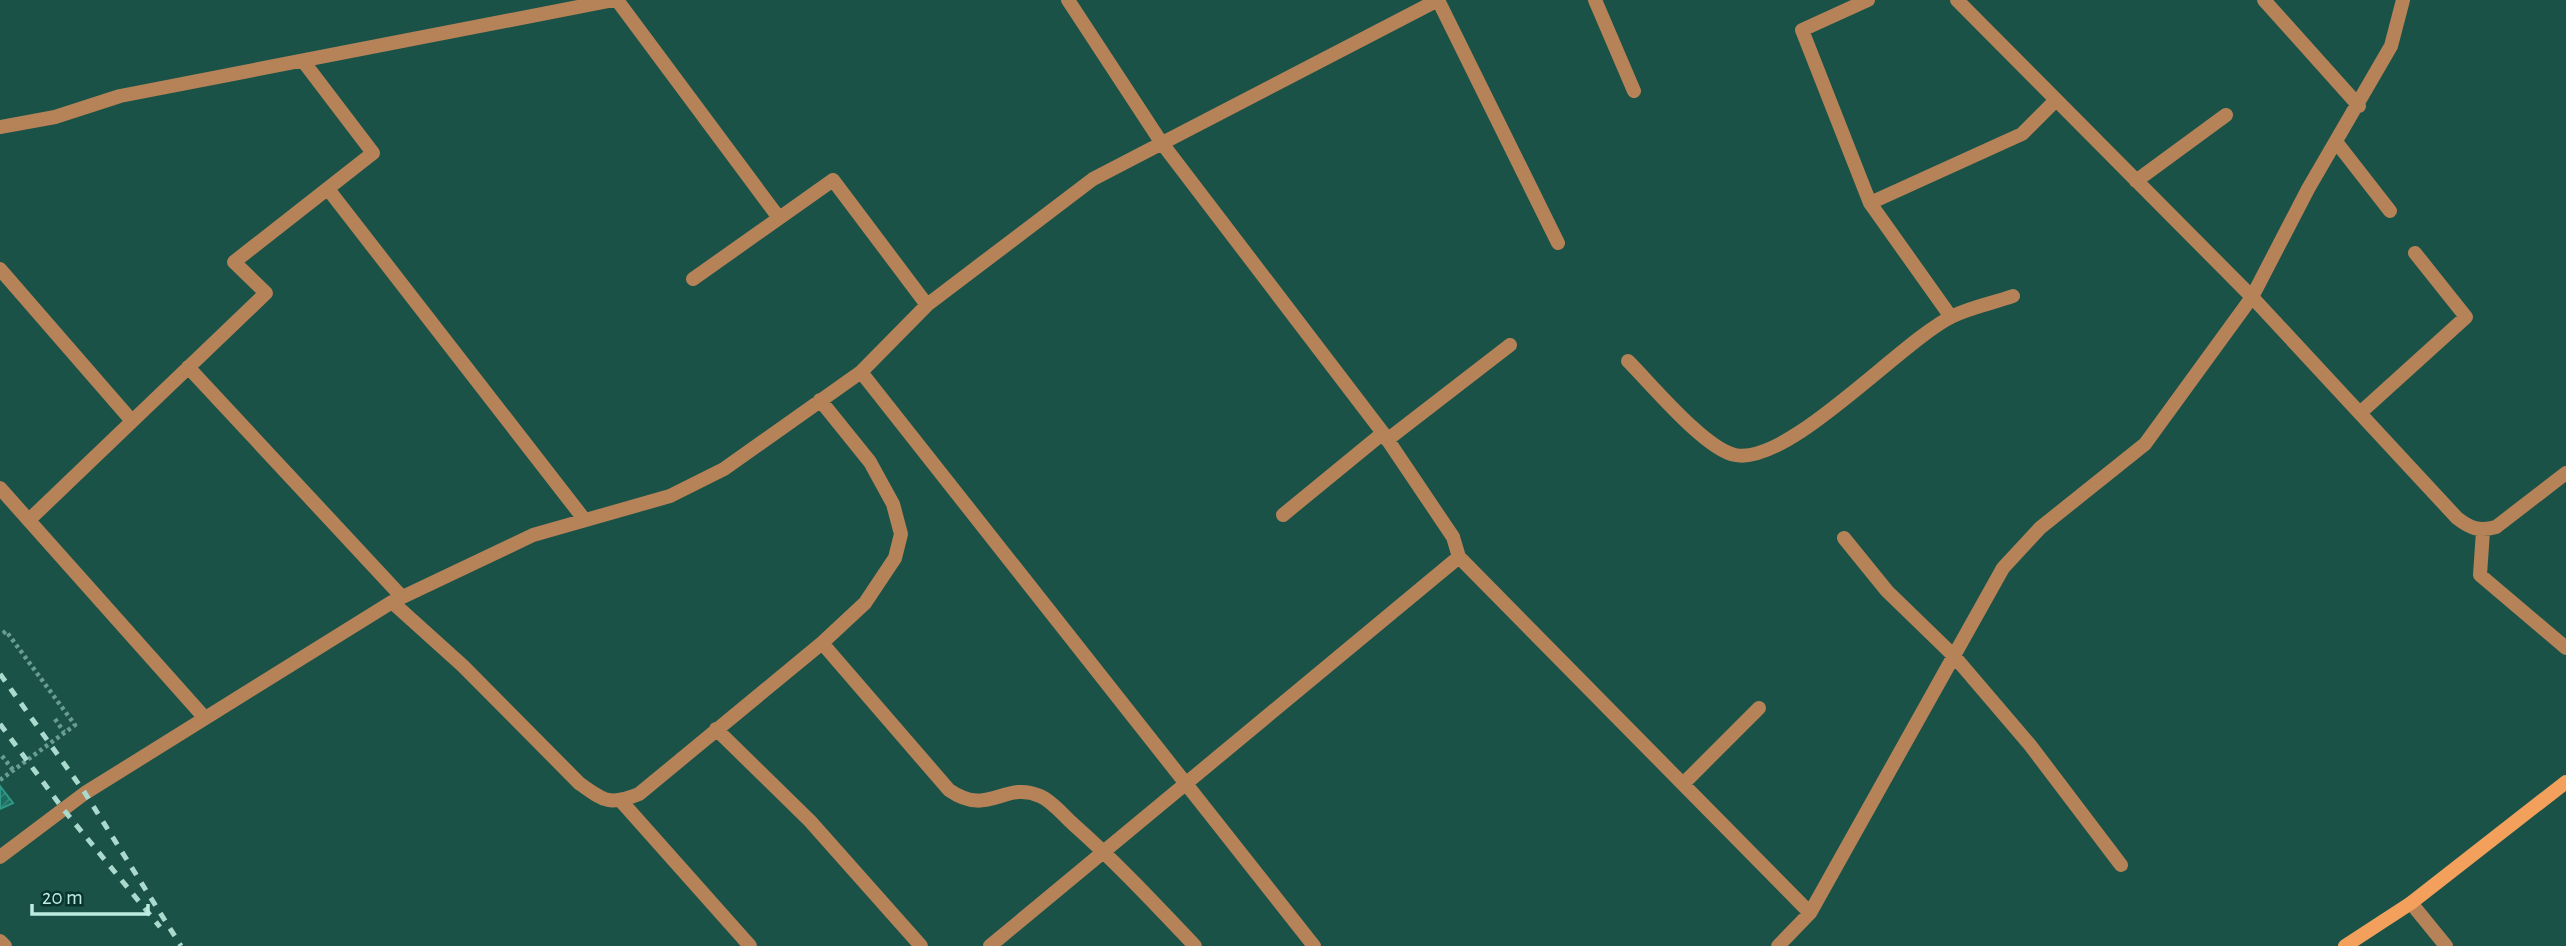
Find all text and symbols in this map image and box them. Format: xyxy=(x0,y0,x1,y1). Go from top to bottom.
scale bar xyxy=(32,872,147,916)
text: 20 m xyxy=(42,887,83,908)

